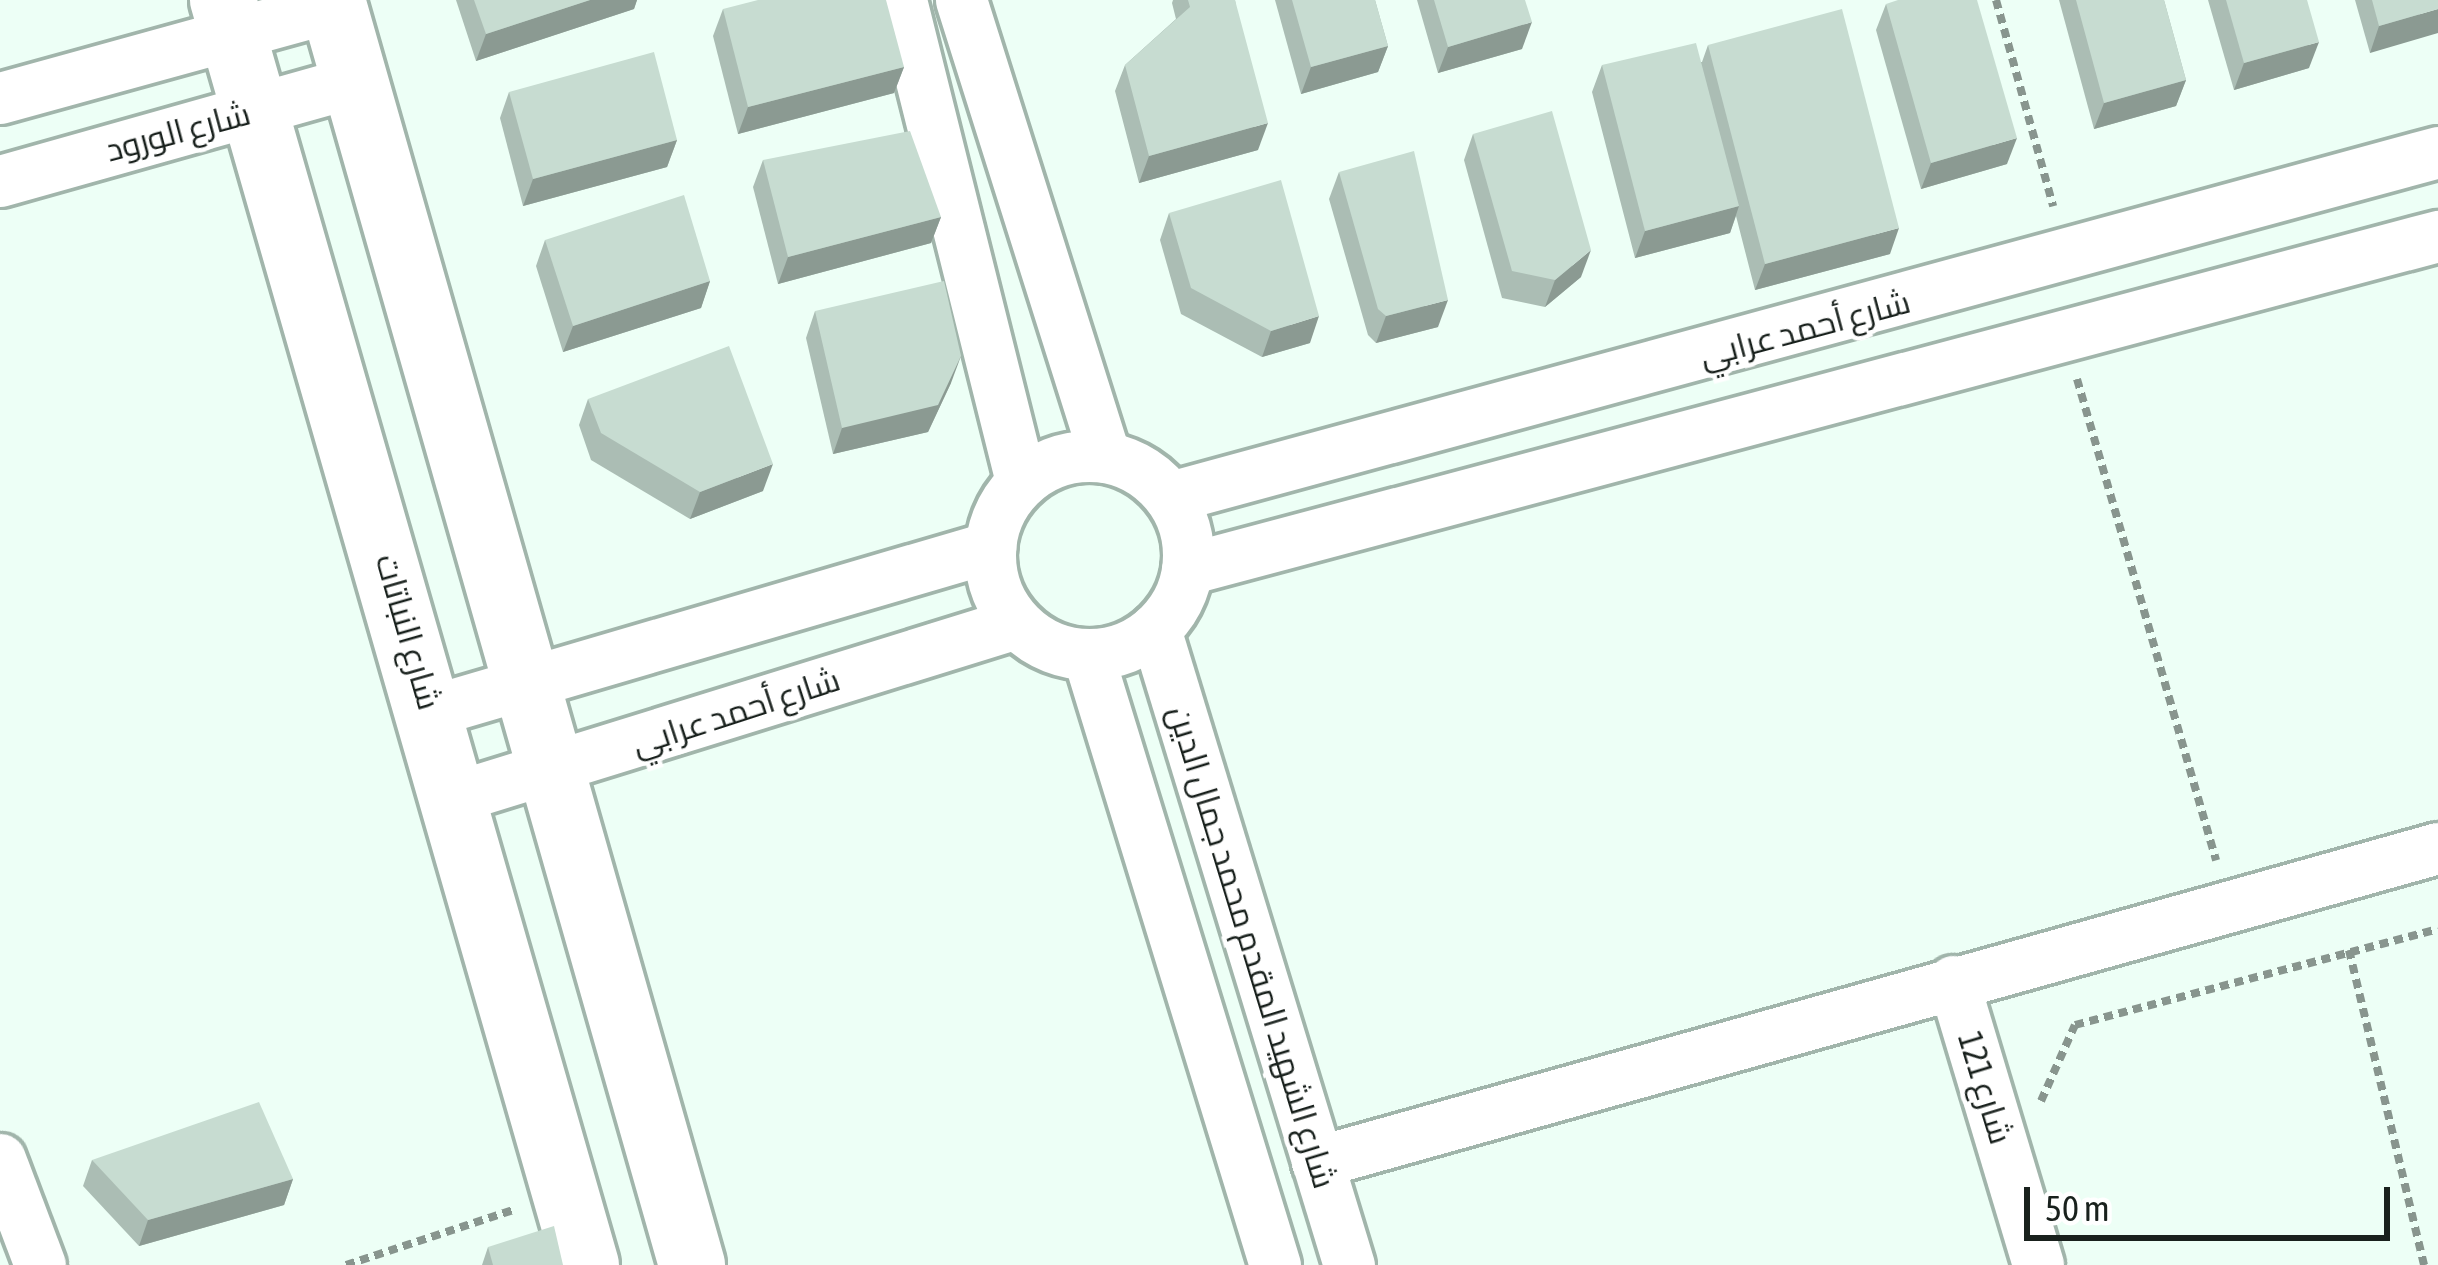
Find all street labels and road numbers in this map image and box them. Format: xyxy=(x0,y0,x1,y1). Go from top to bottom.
street label: شارع الورود xyxy=(101,94,255,170)
street label: شارع أحمد عرابي xyxy=(1695,282,1915,376)
street label: شارع النباتات xyxy=(367,550,449,714)
street label: شارع أحمد عرابي xyxy=(627,660,845,764)
street label: شارع الشهيد المقدم محمد جمال الدين xyxy=(1160,701,1344,1193)
street label: شارع 121 xyxy=(1949,1027,2021,1149)

